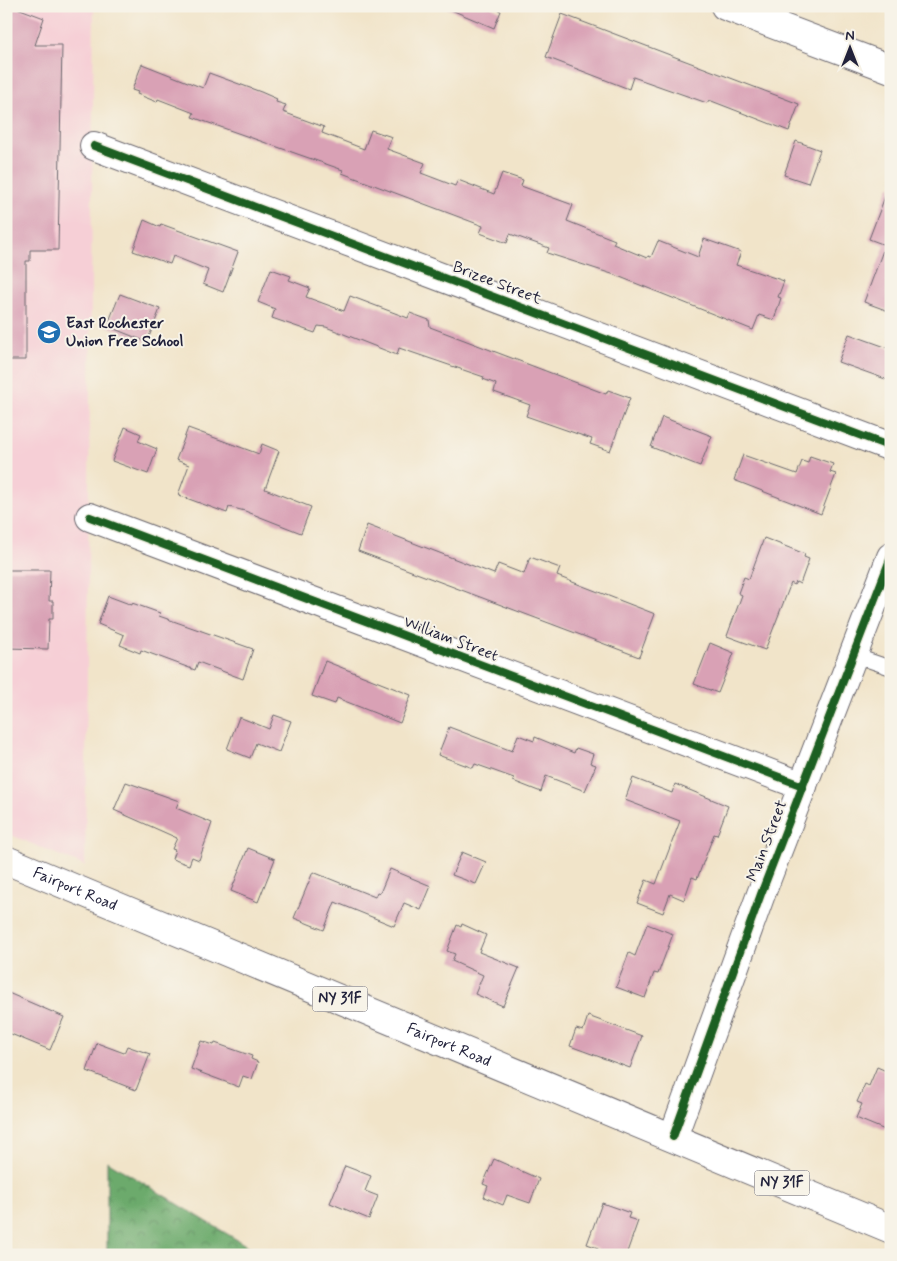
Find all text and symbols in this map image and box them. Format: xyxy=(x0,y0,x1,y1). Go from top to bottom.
north arrow xyxy=(824,22,874,72)
text: N xyxy=(845,27,855,45)
street label: Brizee Street xyxy=(450,256,545,310)
place label: East Rochester Union Free School xyxy=(66,313,183,352)
school or university icon: East Rochester Union Free School xyxy=(36,319,62,345)
street label: William Street xyxy=(401,611,501,667)
street label: Main Street xyxy=(742,797,792,885)
street label: Fairport Road xyxy=(30,862,121,916)
road number: NY 31F xyxy=(312,986,368,1012)
street label: Fairport Road xyxy=(404,1018,494,1072)
road number: NY 31F xyxy=(754,1170,810,1196)

